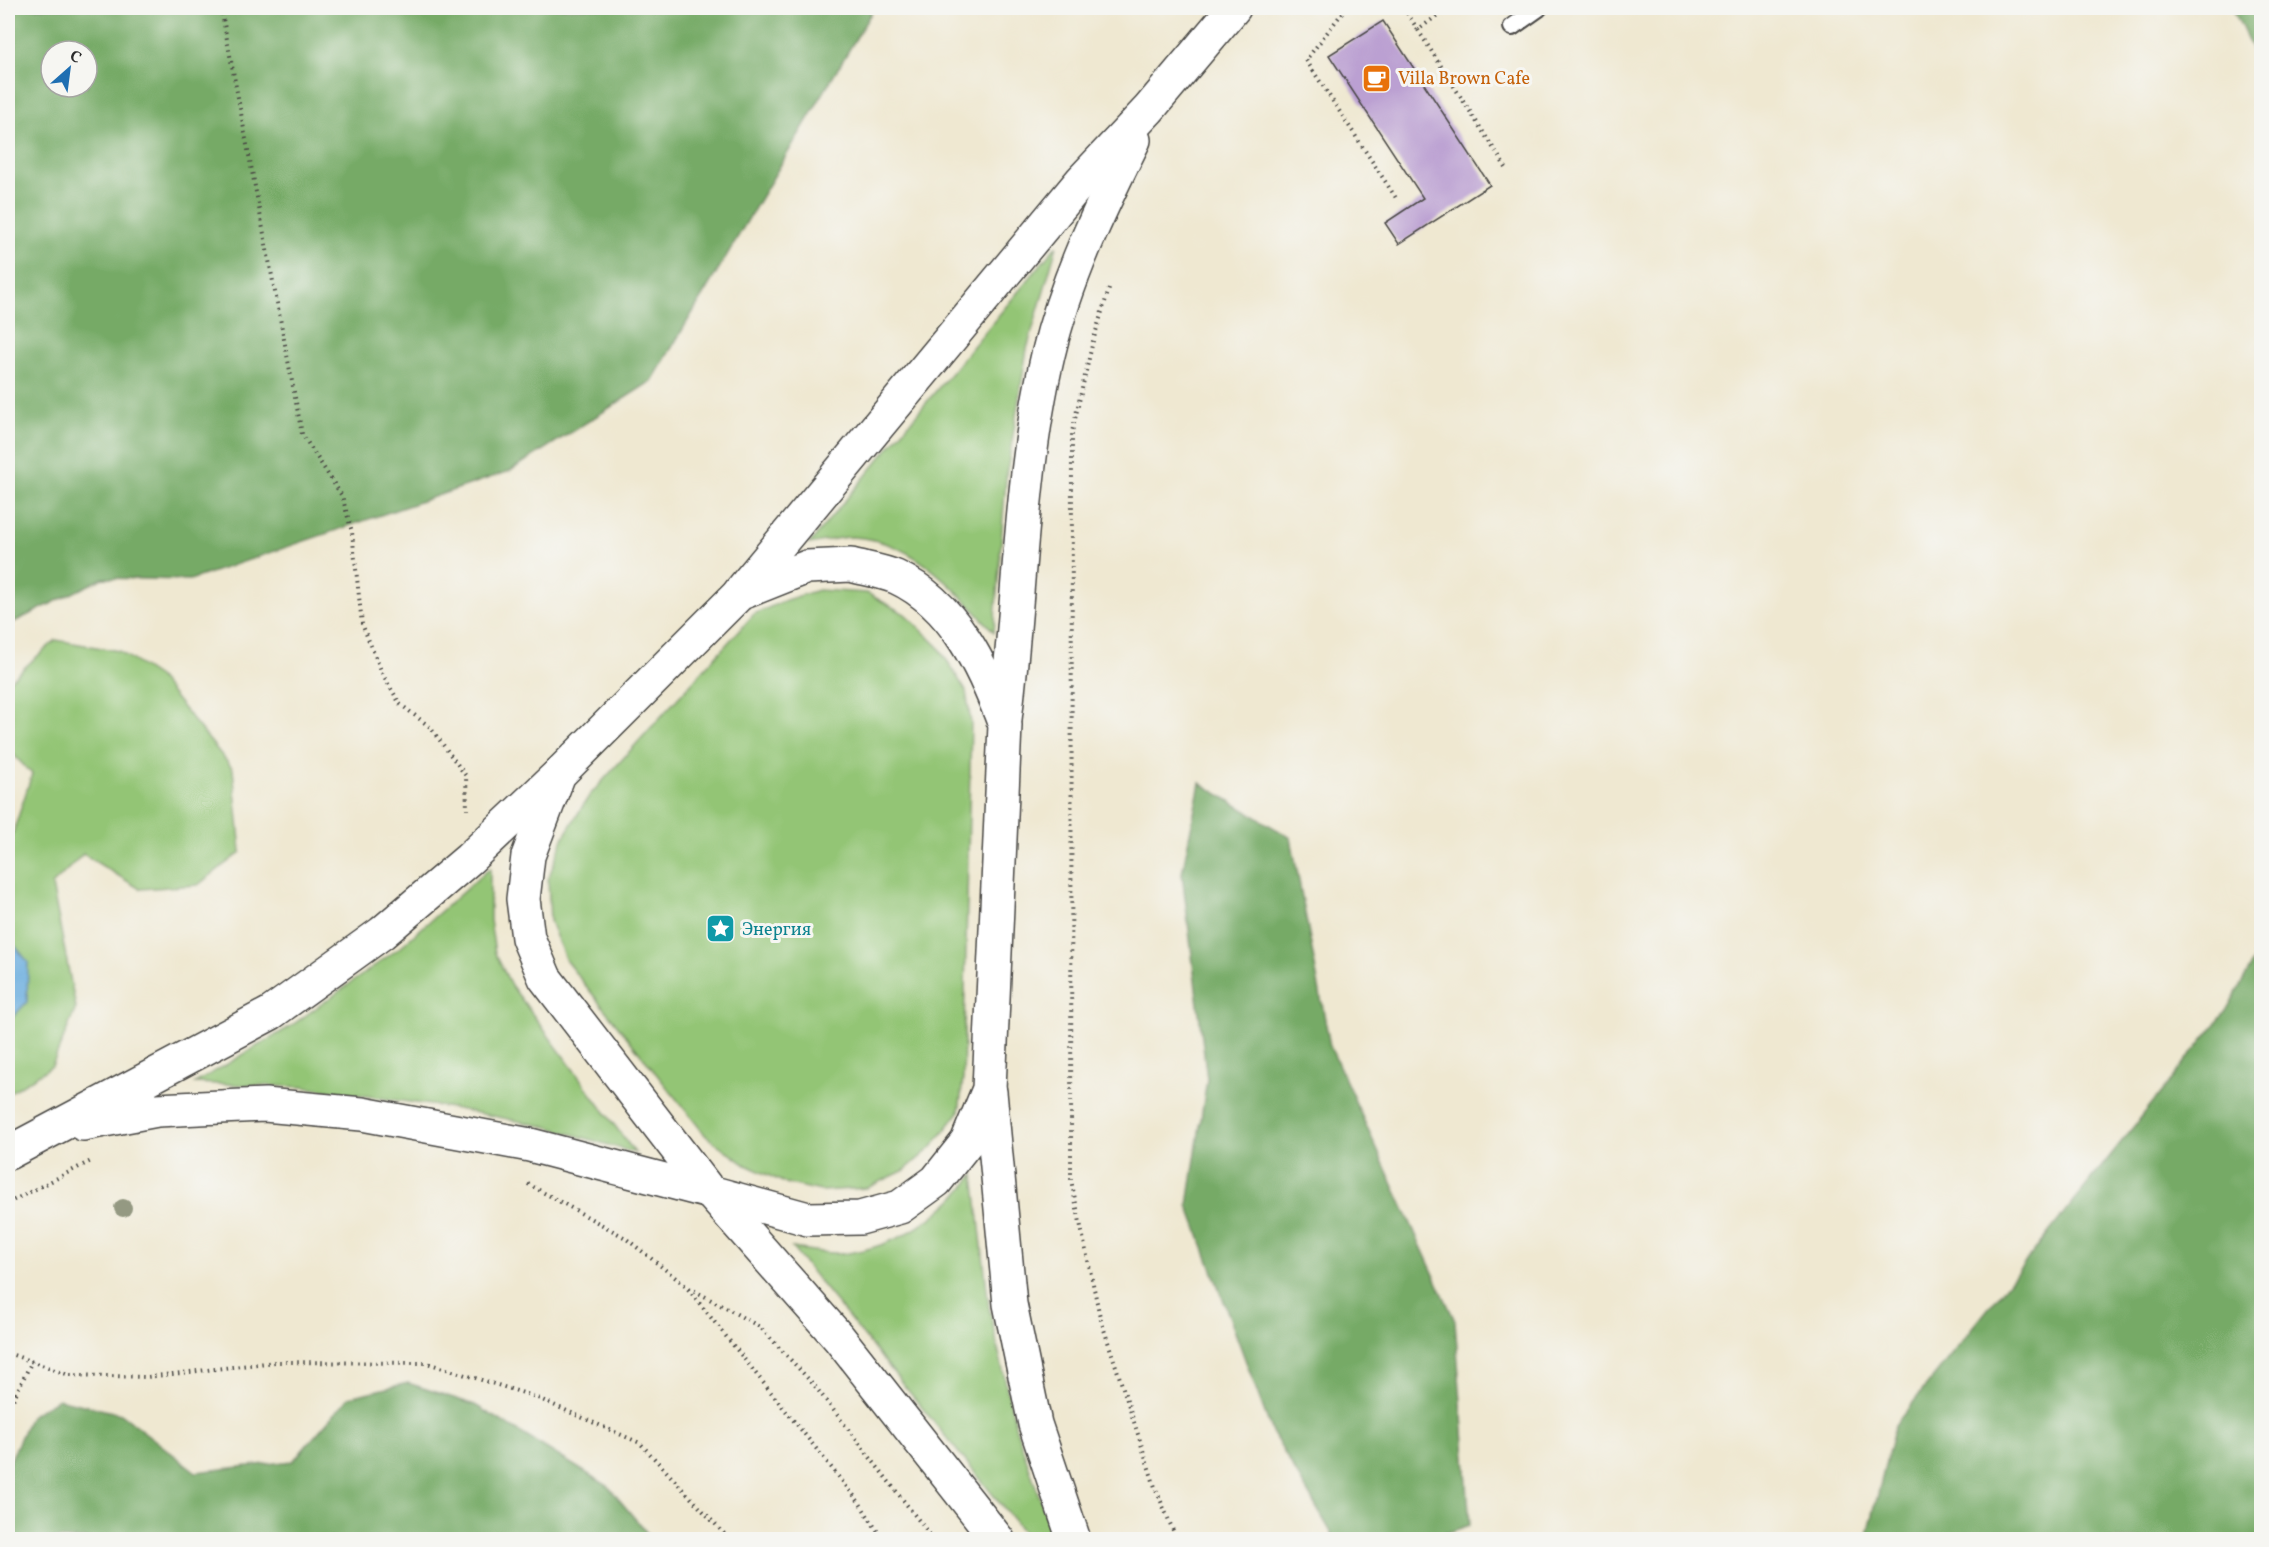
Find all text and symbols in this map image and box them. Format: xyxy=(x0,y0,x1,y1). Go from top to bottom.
north arrow xyxy=(39,39,99,99)
text: С xyxy=(65,45,85,70)
cafe icon: Villa Brown Cafe xyxy=(1361,62,1393,94)
place label: Villa Brown Cafe xyxy=(1398,67,1530,92)
place icon: Энергия xyxy=(705,913,737,945)
place label: Энергия xyxy=(742,918,811,943)

